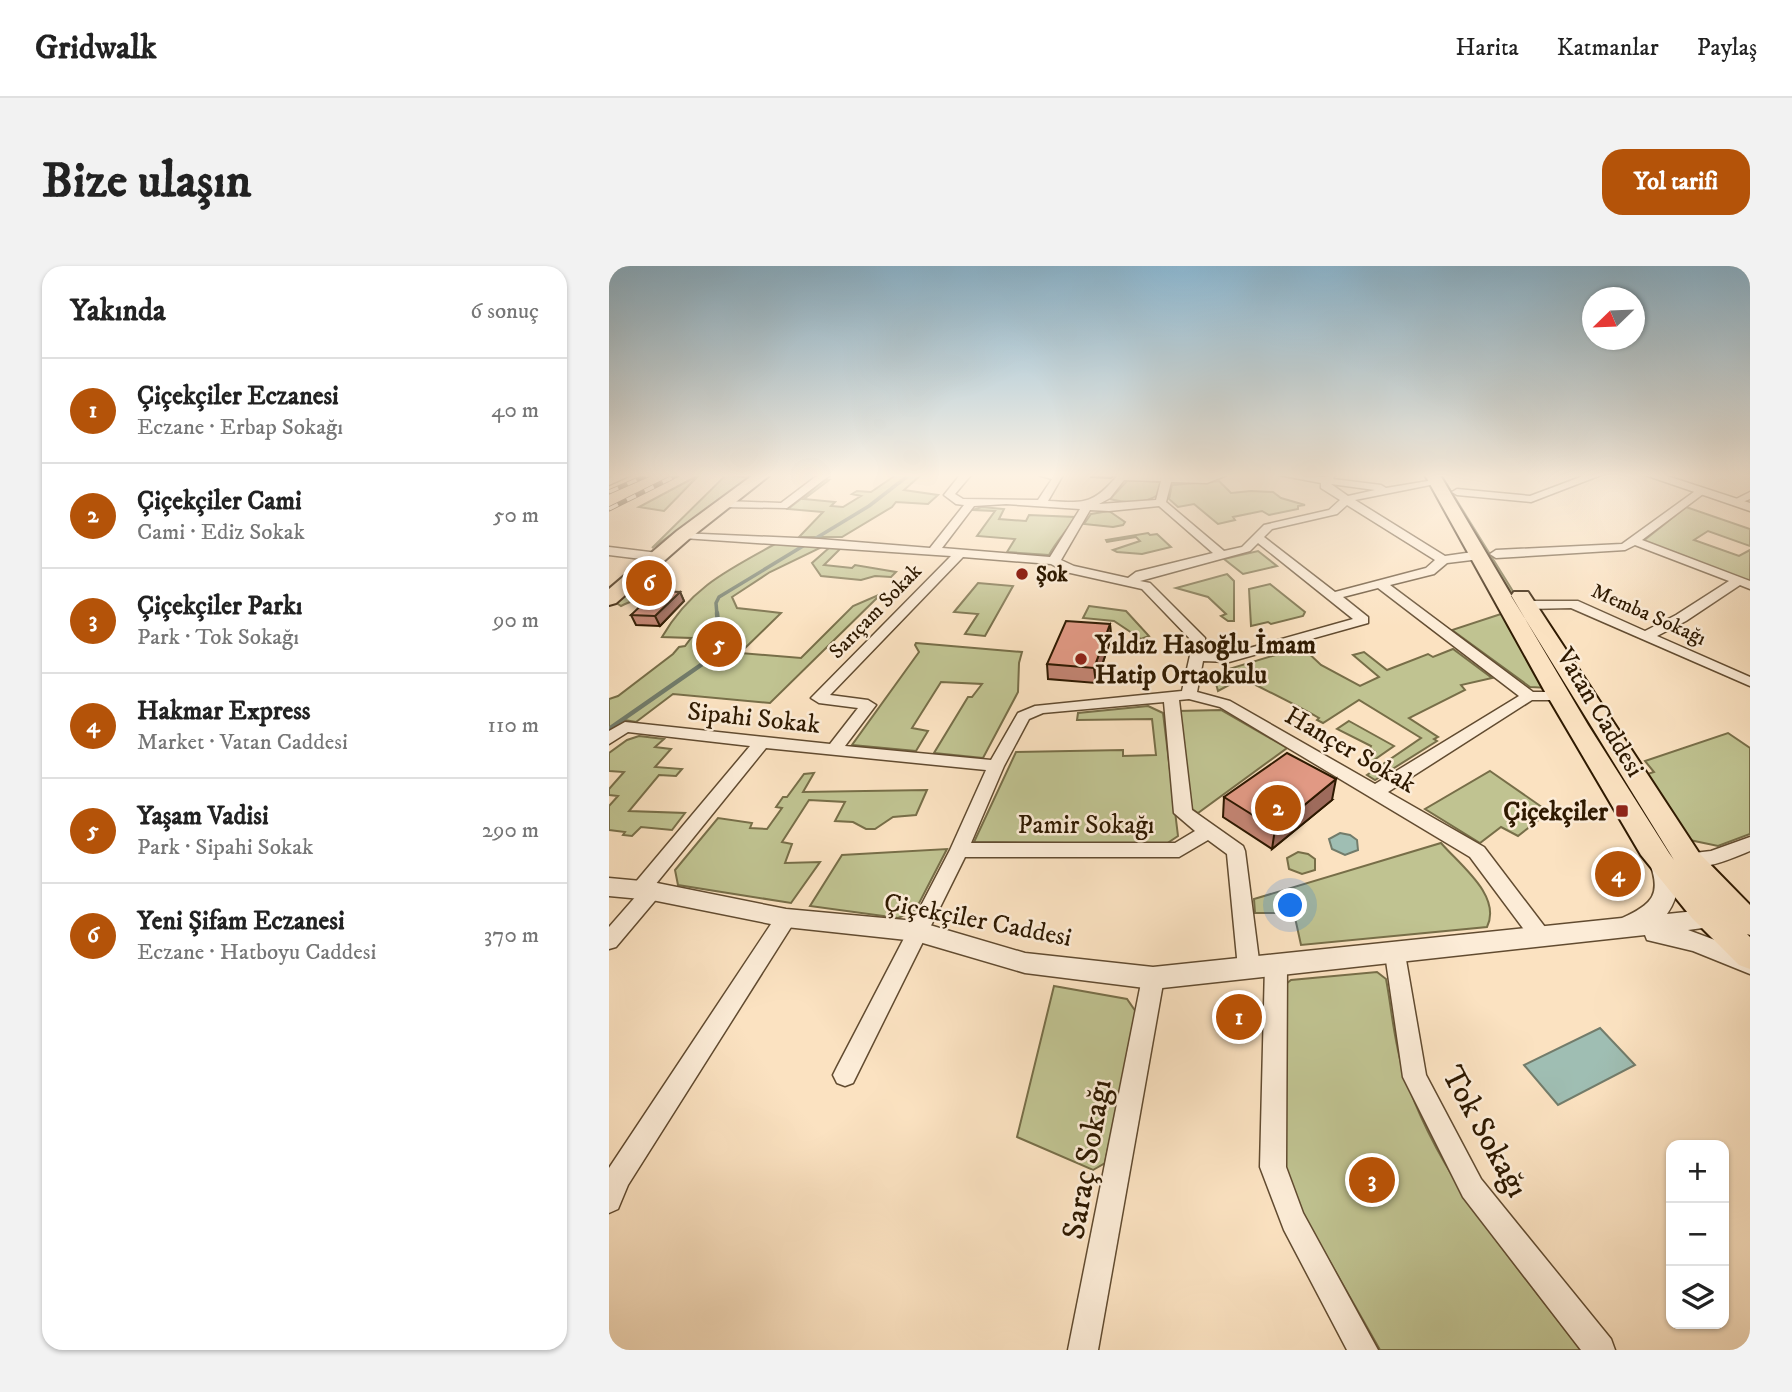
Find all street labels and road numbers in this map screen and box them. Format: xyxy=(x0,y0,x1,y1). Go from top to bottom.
street label: Sarıçam Sokak xyxy=(824,558,928,665)
street label: Memba Sokağı xyxy=(1587,578,1710,652)
street label: Vatan Caddesi xyxy=(1548,641,1651,783)
street label: Sipahi Sokak xyxy=(686,695,822,742)
street label: Hançer Sokak xyxy=(1279,699,1422,801)
street label: Pamir Sokağı xyxy=(1017,809,1155,842)
street label: Çiçekçiler Caddesi xyxy=(881,886,1074,955)
street label: Tok Sokağı xyxy=(1432,1059,1537,1205)
street label: Saraç Sokağı xyxy=(1054,1076,1122,1243)

